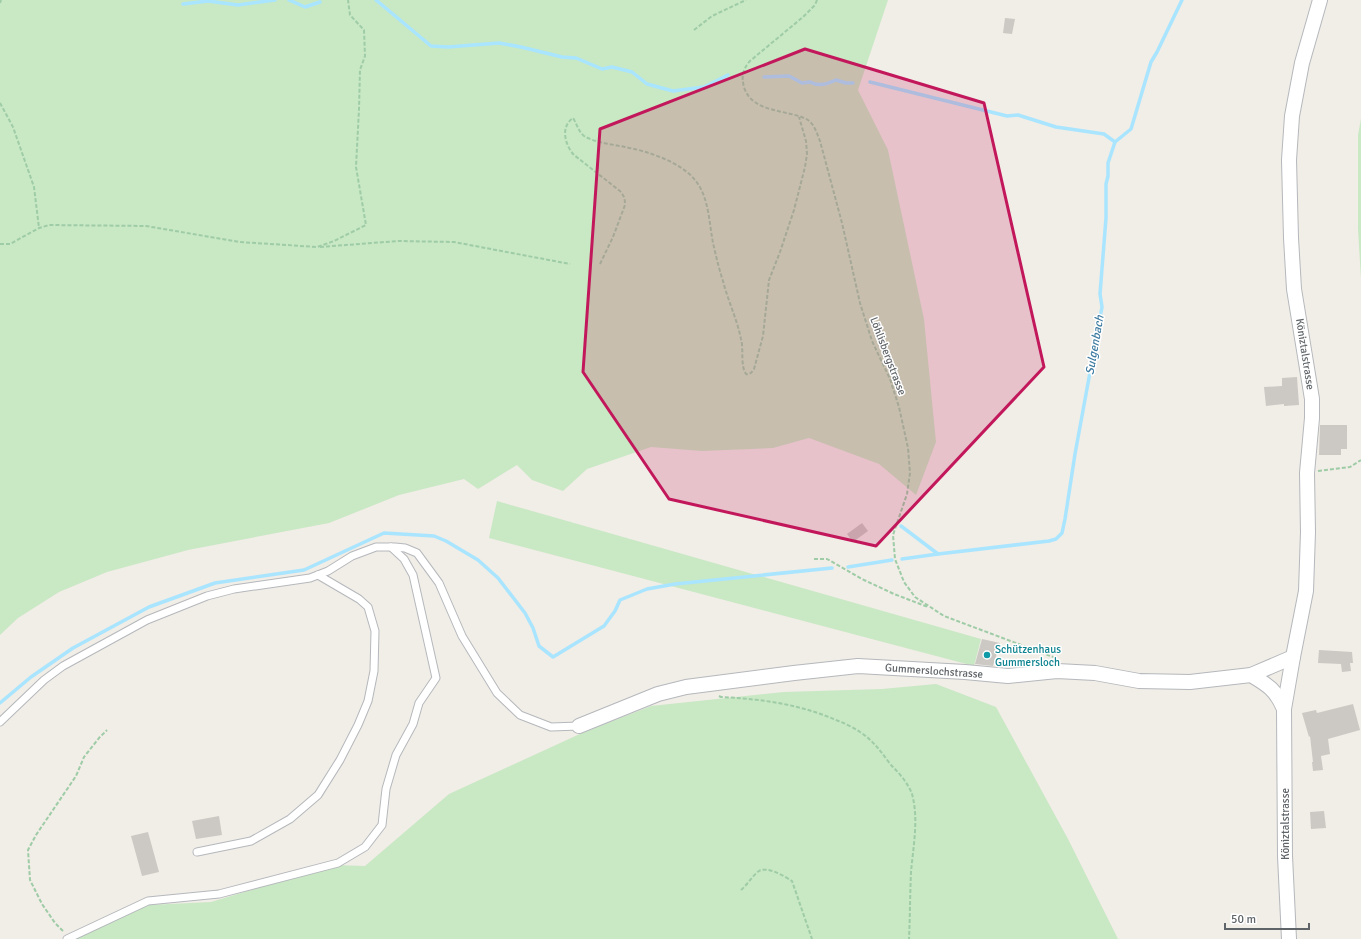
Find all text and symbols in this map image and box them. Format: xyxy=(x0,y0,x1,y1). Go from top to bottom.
water label: Sulgenbach xyxy=(1082,314,1108,376)
street label: Löhlisbergstrasse xyxy=(867,315,909,397)
street label: Köniztalstrasse xyxy=(1293,317,1317,391)
place label: Schützenhaus Gummersloch xyxy=(995,643,1061,669)
marker: Schützenhaus Gummersloch xyxy=(982,650,992,660)
street label: Gummerslochstrasse xyxy=(884,661,984,681)
street label: Köniztalstrasse xyxy=(1279,788,1292,860)
scale bar xyxy=(1225,905,1309,931)
text: 50 m xyxy=(1231,912,1256,927)

